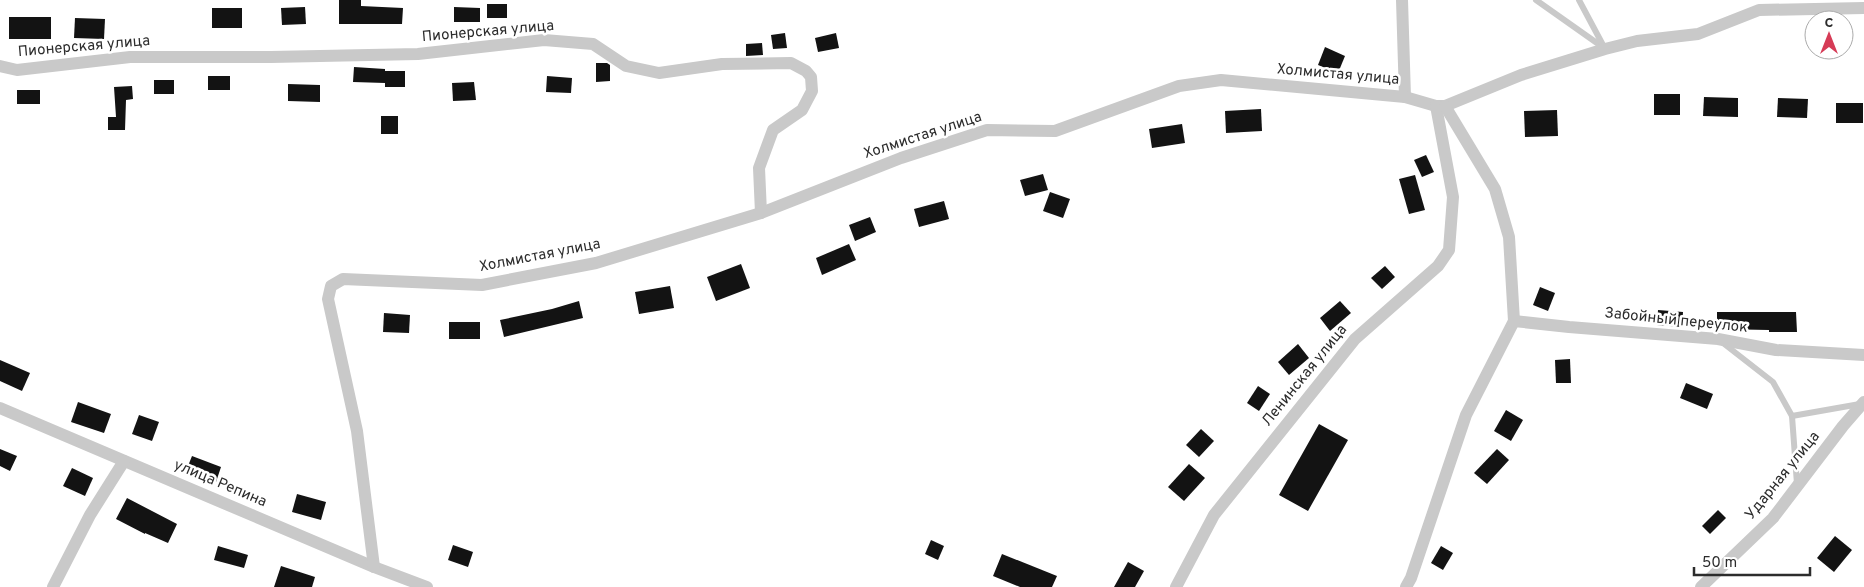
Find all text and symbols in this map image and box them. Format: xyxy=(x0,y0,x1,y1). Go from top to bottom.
north arrow xyxy=(1804,10,1854,60)
text: С xyxy=(1825,15,1834,32)
street label: Пионерская улица xyxy=(421,17,555,47)
street label: Пионерская улица xyxy=(17,32,151,62)
street label: Холмистая улица xyxy=(1276,60,1400,90)
street label: Холмистая улица xyxy=(862,108,984,164)
street label: Холмистая улица xyxy=(478,235,602,277)
street label: Забойный переулок xyxy=(1603,304,1749,338)
street label: Ленинская улица xyxy=(1258,321,1352,431)
street label: Ударная улица xyxy=(1741,428,1825,524)
street label: улица Репина xyxy=(171,456,269,512)
scale bar xyxy=(1694,544,1810,576)
text: 50 m xyxy=(1702,554,1737,573)

